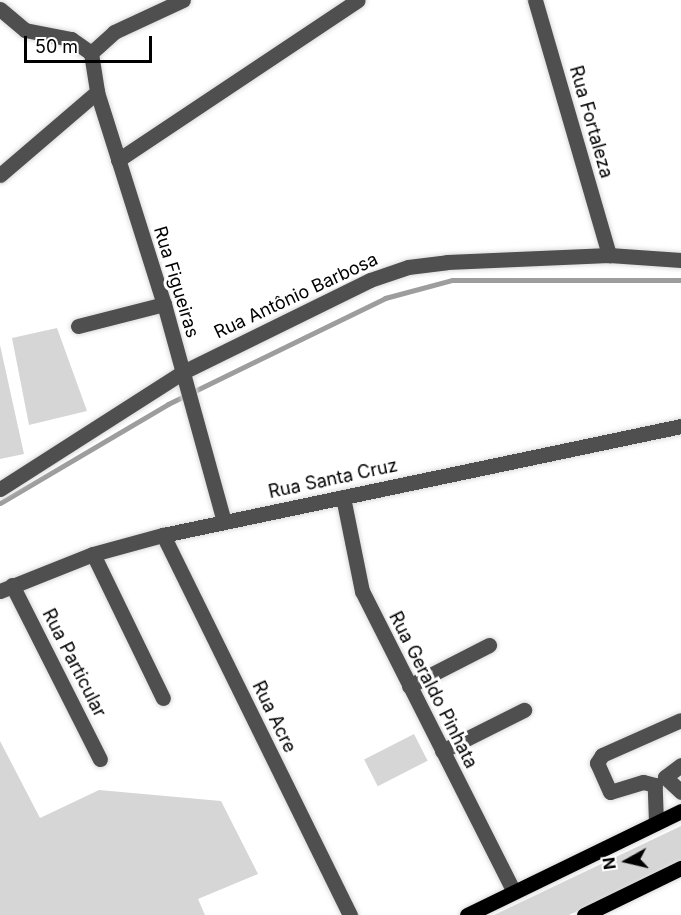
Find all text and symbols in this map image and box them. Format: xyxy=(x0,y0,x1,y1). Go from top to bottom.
scale bar xyxy=(27,24,154,62)
text: 50 m xyxy=(35,36,78,57)
street label: Rua Fortaleza xyxy=(565,63,617,181)
street label: Rua Figueiras xyxy=(149,224,203,340)
street label: Rua Antônio Barbosa xyxy=(211,249,381,343)
street label: Rua Santa Cruz xyxy=(267,455,399,503)
street label: Rua Particular xyxy=(37,605,111,721)
street label: Rua Geraldo Pinhata xyxy=(384,608,482,772)
street label: Rua Acre xyxy=(247,678,301,756)
north arrow xyxy=(597,831,657,891)
text: N xyxy=(598,856,620,871)

